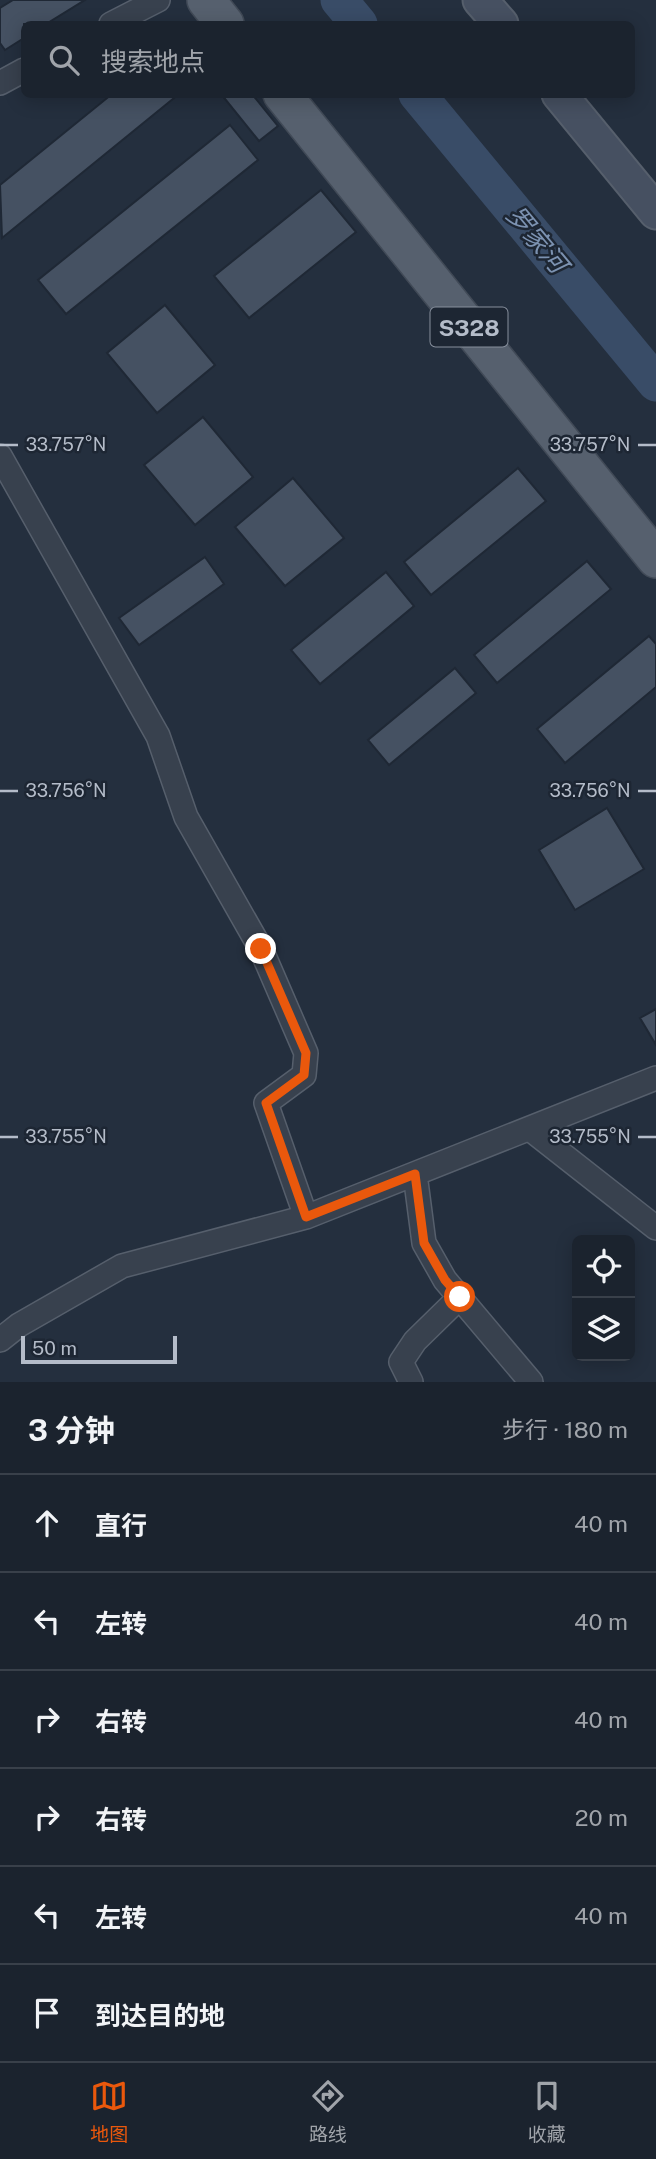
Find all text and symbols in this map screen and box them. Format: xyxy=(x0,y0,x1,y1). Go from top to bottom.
search box xyxy=(21,21,635,98)
icon: search xyxy=(45,41,83,79)
text: 搜索地点 xyxy=(101,46,205,77)
water label: 罗家河 xyxy=(500,199,577,283)
road number: S328 xyxy=(430,308,508,346)
text: 33.757°N xyxy=(26,434,106,455)
text: 33.757°N xyxy=(550,434,630,455)
text: 33.756°N xyxy=(25,780,107,801)
text: 33.756°N xyxy=(549,780,631,801)
route end xyxy=(245,933,276,964)
text: 33.755°N xyxy=(25,1126,107,1147)
text: 33.755°N xyxy=(549,1126,631,1147)
map controls xyxy=(572,1235,635,1361)
button: locate xyxy=(572,1235,635,1298)
route start xyxy=(444,1281,475,1312)
button: layers xyxy=(572,1298,635,1361)
scale bar xyxy=(21,1333,177,1365)
text: 50 m xyxy=(32,1337,77,1359)
text: 3 分钟 xyxy=(28,1412,115,1448)
text: 步行 · 180 m xyxy=(502,1416,628,1443)
icon: ahead xyxy=(28,1504,66,1542)
text: 直行 xyxy=(95,1510,147,1541)
text: 40 m xyxy=(574,1510,628,1537)
icon: left xyxy=(28,1602,66,1640)
text: 左转 xyxy=(95,1608,147,1639)
text: 40 m xyxy=(574,1608,628,1635)
icon: right xyxy=(28,1700,66,1738)
text: 右转 xyxy=(95,1706,147,1737)
text: 40 m xyxy=(574,1706,628,1733)
icon: right xyxy=(28,1798,66,1836)
text: 右转 xyxy=(95,1804,147,1835)
text: 20 m xyxy=(575,1804,628,1831)
icon: left xyxy=(28,1896,66,1934)
text: 左转 xyxy=(95,1902,147,1933)
text: 40 m xyxy=(574,1902,628,1929)
icon: arrive xyxy=(28,1994,66,2032)
text: 到达目的地 xyxy=(95,2000,225,2031)
tab: 地图 xyxy=(90,2077,128,2146)
tab: 路线 xyxy=(309,2077,347,2146)
tab: 收藏 xyxy=(528,2077,566,2146)

